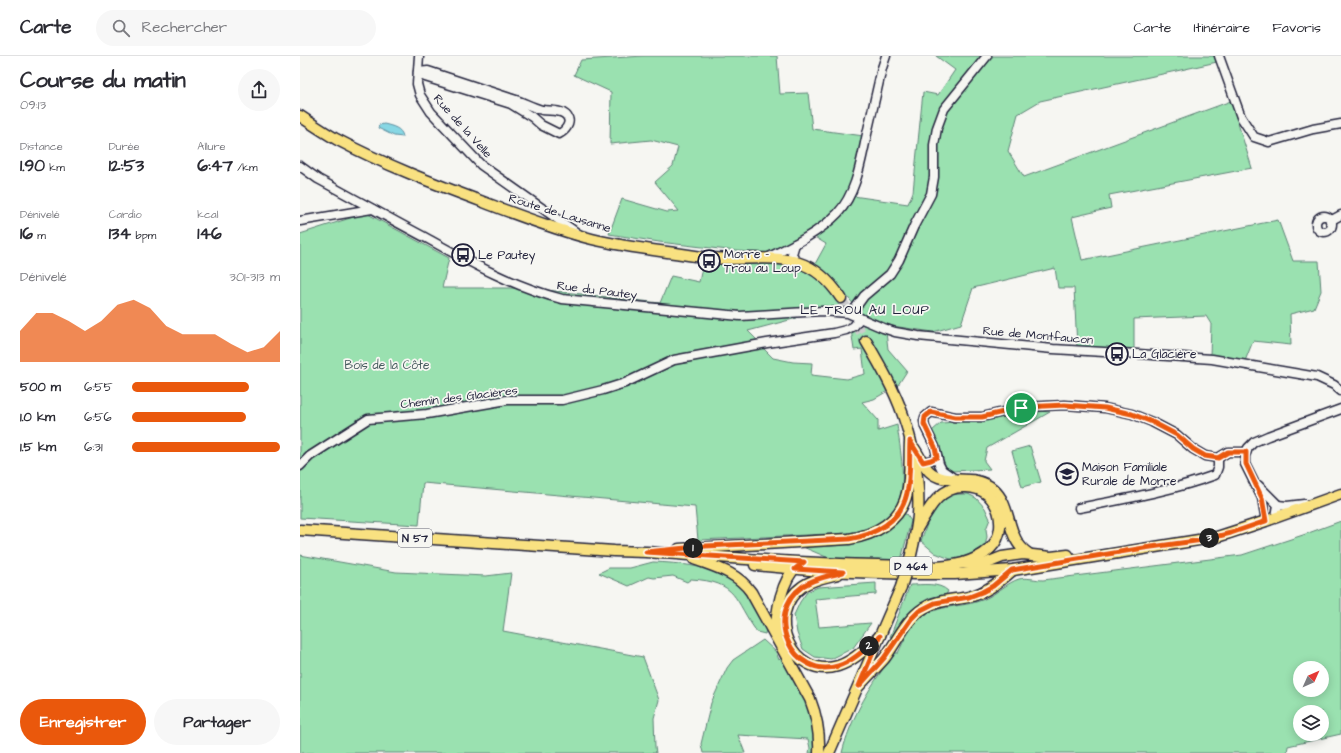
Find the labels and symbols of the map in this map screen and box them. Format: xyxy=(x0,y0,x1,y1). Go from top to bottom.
street label: Rue de la Velle xyxy=(429,91,496,162)
street label: Route de Lausanne xyxy=(507,190,614,237)
bus stop icon: Le Pautey xyxy=(450,242,476,268)
place label: Morre - Trou au Loup xyxy=(724,246,801,277)
place label: Le Pautey xyxy=(478,247,536,265)
bus stop icon: Morre - Trou au Loup xyxy=(696,248,722,274)
street label: Rue du Pautey xyxy=(556,277,638,305)
district label: LE TROU AU LOUP xyxy=(800,301,930,319)
street label: Rue de Montfaucon xyxy=(982,322,1094,349)
bus stop icon: La Glacière xyxy=(1104,341,1130,367)
place label: La Glacière xyxy=(1132,346,1197,363)
park label: Bois de la Côte xyxy=(345,357,430,374)
street label: Chemin des Glacières xyxy=(400,382,519,413)
pin xyxy=(1004,391,1038,425)
place label: Maison Familiale Rurale de Morre xyxy=(1082,459,1177,490)
school or university icon: Maison Familiale Rurale de Morre xyxy=(1054,461,1080,487)
pin: 3 xyxy=(1199,528,1219,548)
road number: N 57 xyxy=(398,529,432,547)
pin: 1 xyxy=(683,538,703,558)
road number: D 464 xyxy=(890,557,932,575)
pin: 2 xyxy=(859,636,879,656)
north arrow xyxy=(1293,661,1329,697)

